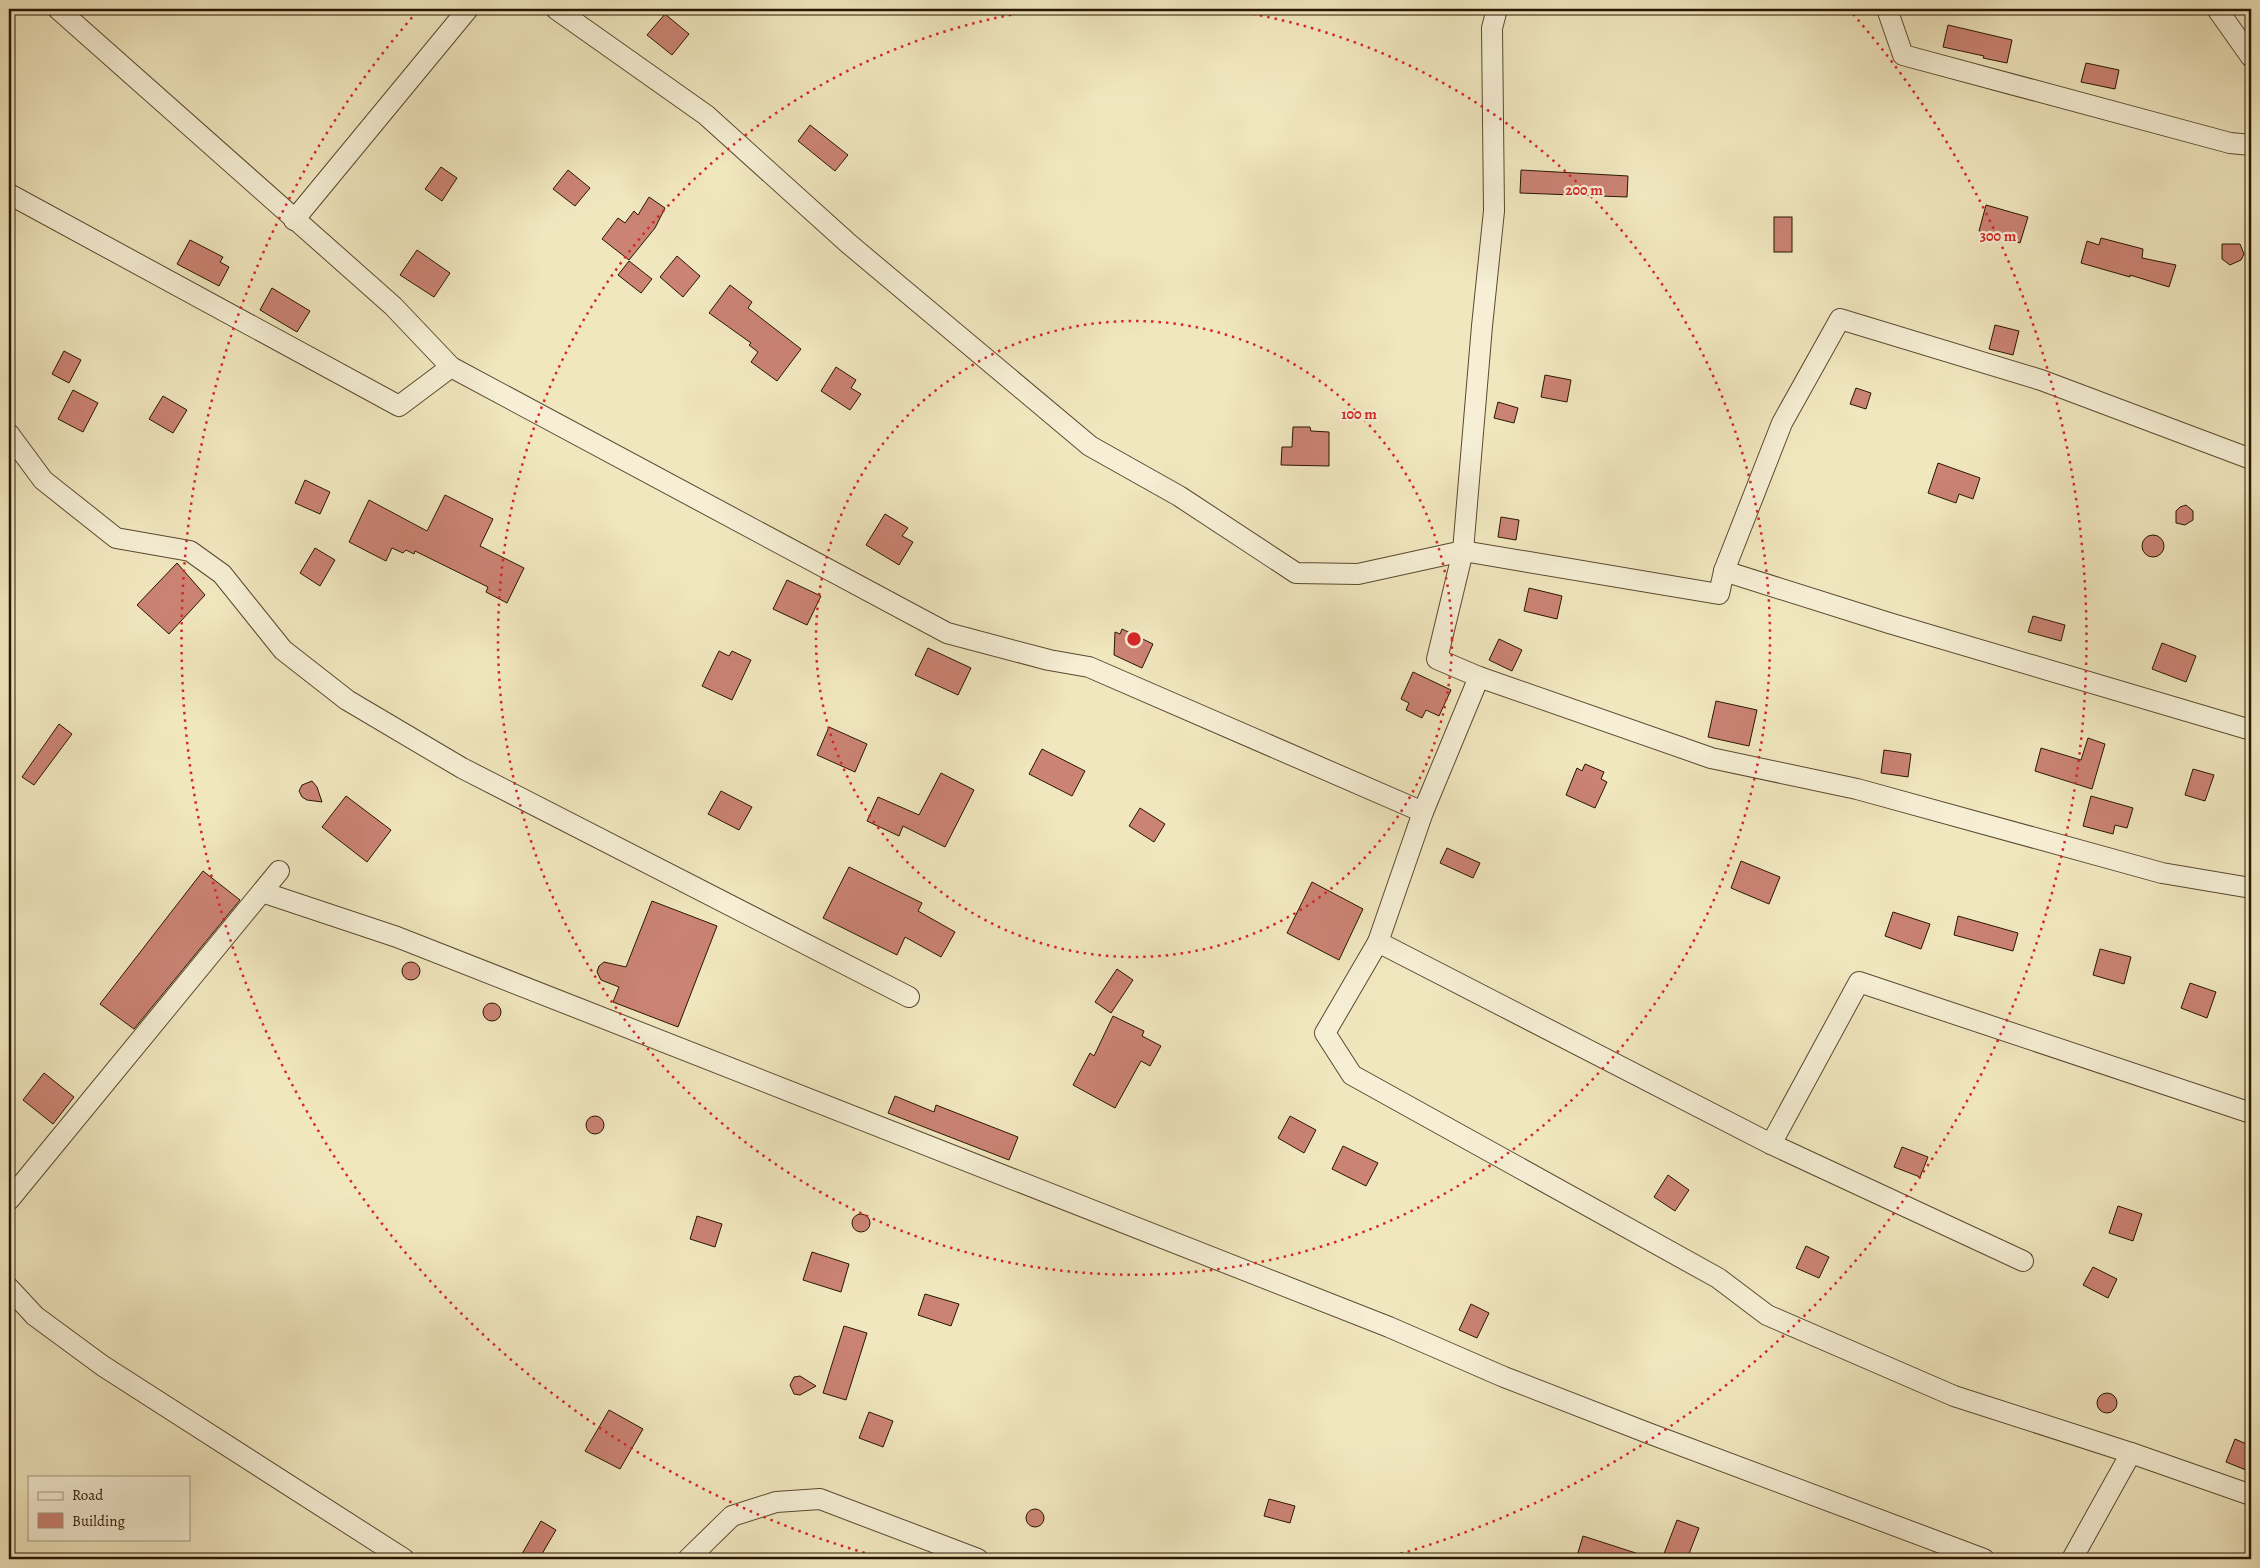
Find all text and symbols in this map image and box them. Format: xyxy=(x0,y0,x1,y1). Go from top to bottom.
text: 200 m xyxy=(1565,180,1603,200)
text: 300 m xyxy=(1980,226,2017,246)
text: 100 m xyxy=(1341,404,1377,424)
centre of rings xyxy=(1125,630,1143,648)
legend xyxy=(28,1476,190,1540)
text: Road xyxy=(72,1485,104,1505)
text: Building xyxy=(72,1511,125,1531)

